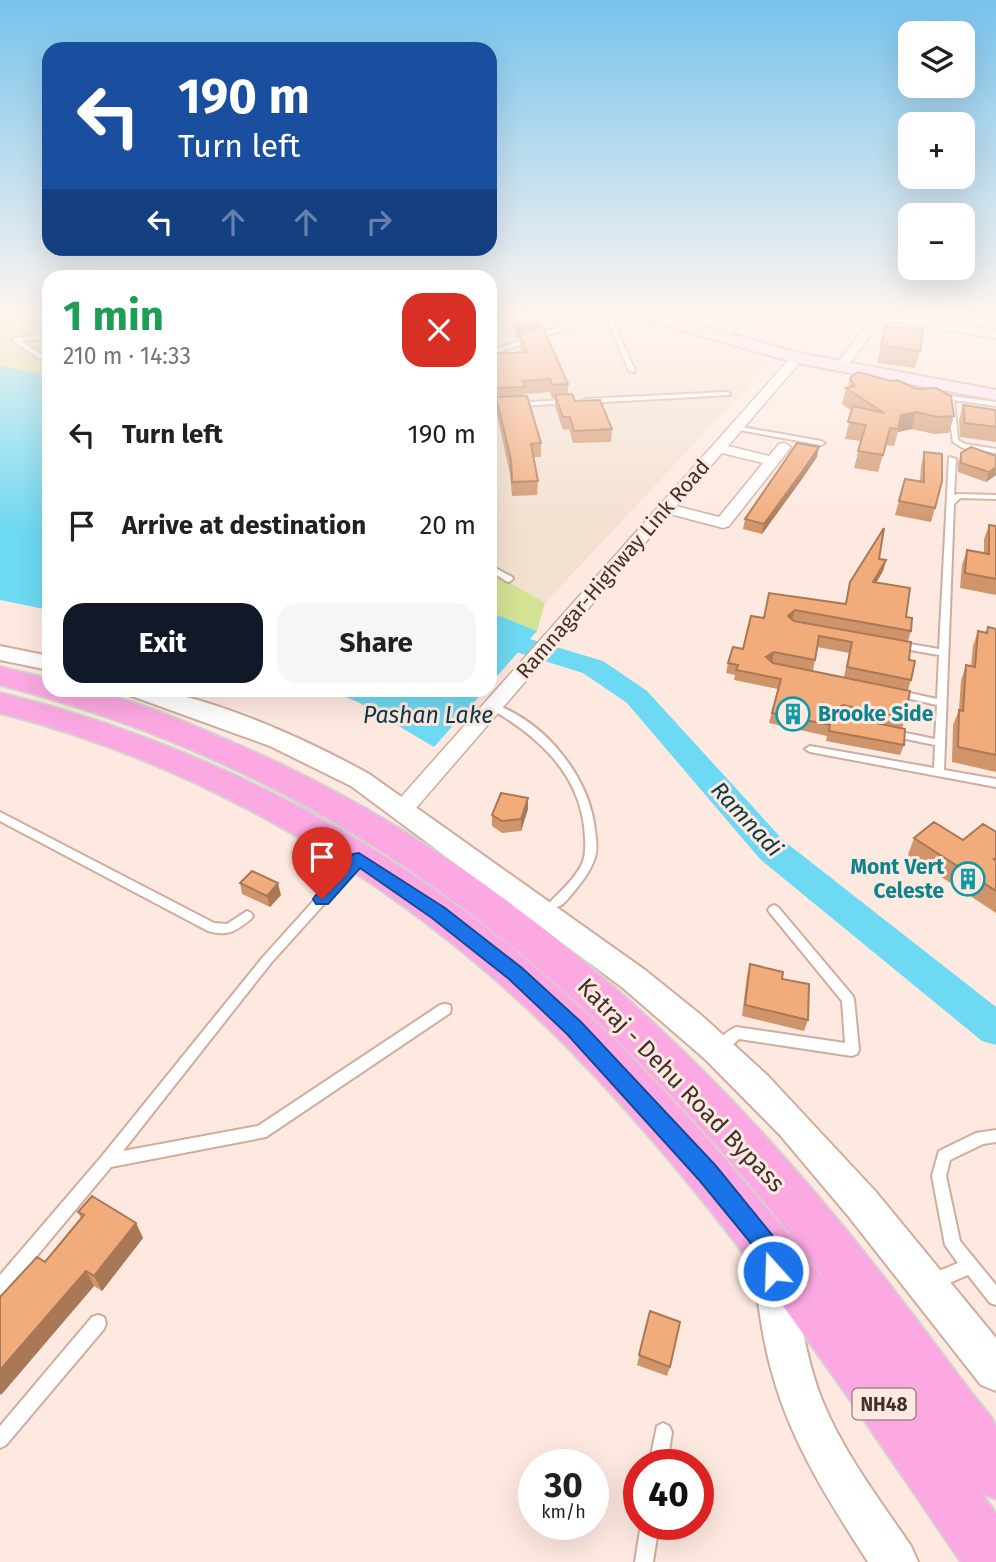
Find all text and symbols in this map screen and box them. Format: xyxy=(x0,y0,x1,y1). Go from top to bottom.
map controls xyxy=(898,21,975,280)
button: layers xyxy=(898,21,975,98)
text: 190 m xyxy=(178,67,310,126)
icon: left xyxy=(63,70,154,161)
button: + xyxy=(898,112,975,189)
text: Turn left xyxy=(178,127,300,165)
icon: left xyxy=(141,203,179,241)
icon: ahead xyxy=(214,203,252,241)
icon: ahead xyxy=(287,203,325,241)
icon: right xyxy=(360,203,398,241)
button: − xyxy=(898,203,975,280)
text: 1 min xyxy=(63,291,164,341)
button: close xyxy=(402,293,476,367)
text: 210 m · 14:33 xyxy=(63,342,191,370)
icon: left xyxy=(63,416,101,454)
text: Turn left xyxy=(122,419,223,450)
text: 190 m xyxy=(407,419,476,450)
street label: Ramnagar-Highway Link Road xyxy=(511,454,715,684)
icon: arrive xyxy=(63,507,101,545)
text: Arrive at destination xyxy=(122,510,366,541)
text: 20 m xyxy=(419,510,476,541)
button: Exit xyxy=(63,603,263,683)
button: Share xyxy=(277,603,476,683)
building icon: Brooke Side xyxy=(774,695,812,733)
water label: Pashan Lake xyxy=(363,701,493,729)
place label: Brooke Side xyxy=(818,701,934,727)
water label: Ramnadi xyxy=(705,776,789,863)
pin xyxy=(292,827,352,899)
icon: arrive xyxy=(303,838,341,876)
place label: Mont Vert Celeste xyxy=(850,854,945,904)
building icon: Mont Vert Celeste xyxy=(949,860,987,898)
street label: Katraj - Dehu Road Bypass xyxy=(572,972,790,1198)
position arrow xyxy=(736,1234,810,1308)
road number: NH48 xyxy=(852,1388,916,1420)
speed limit sign: 40 xyxy=(623,1449,714,1540)
text: 30 xyxy=(544,1464,583,1506)
text: km/h xyxy=(541,1501,586,1523)

